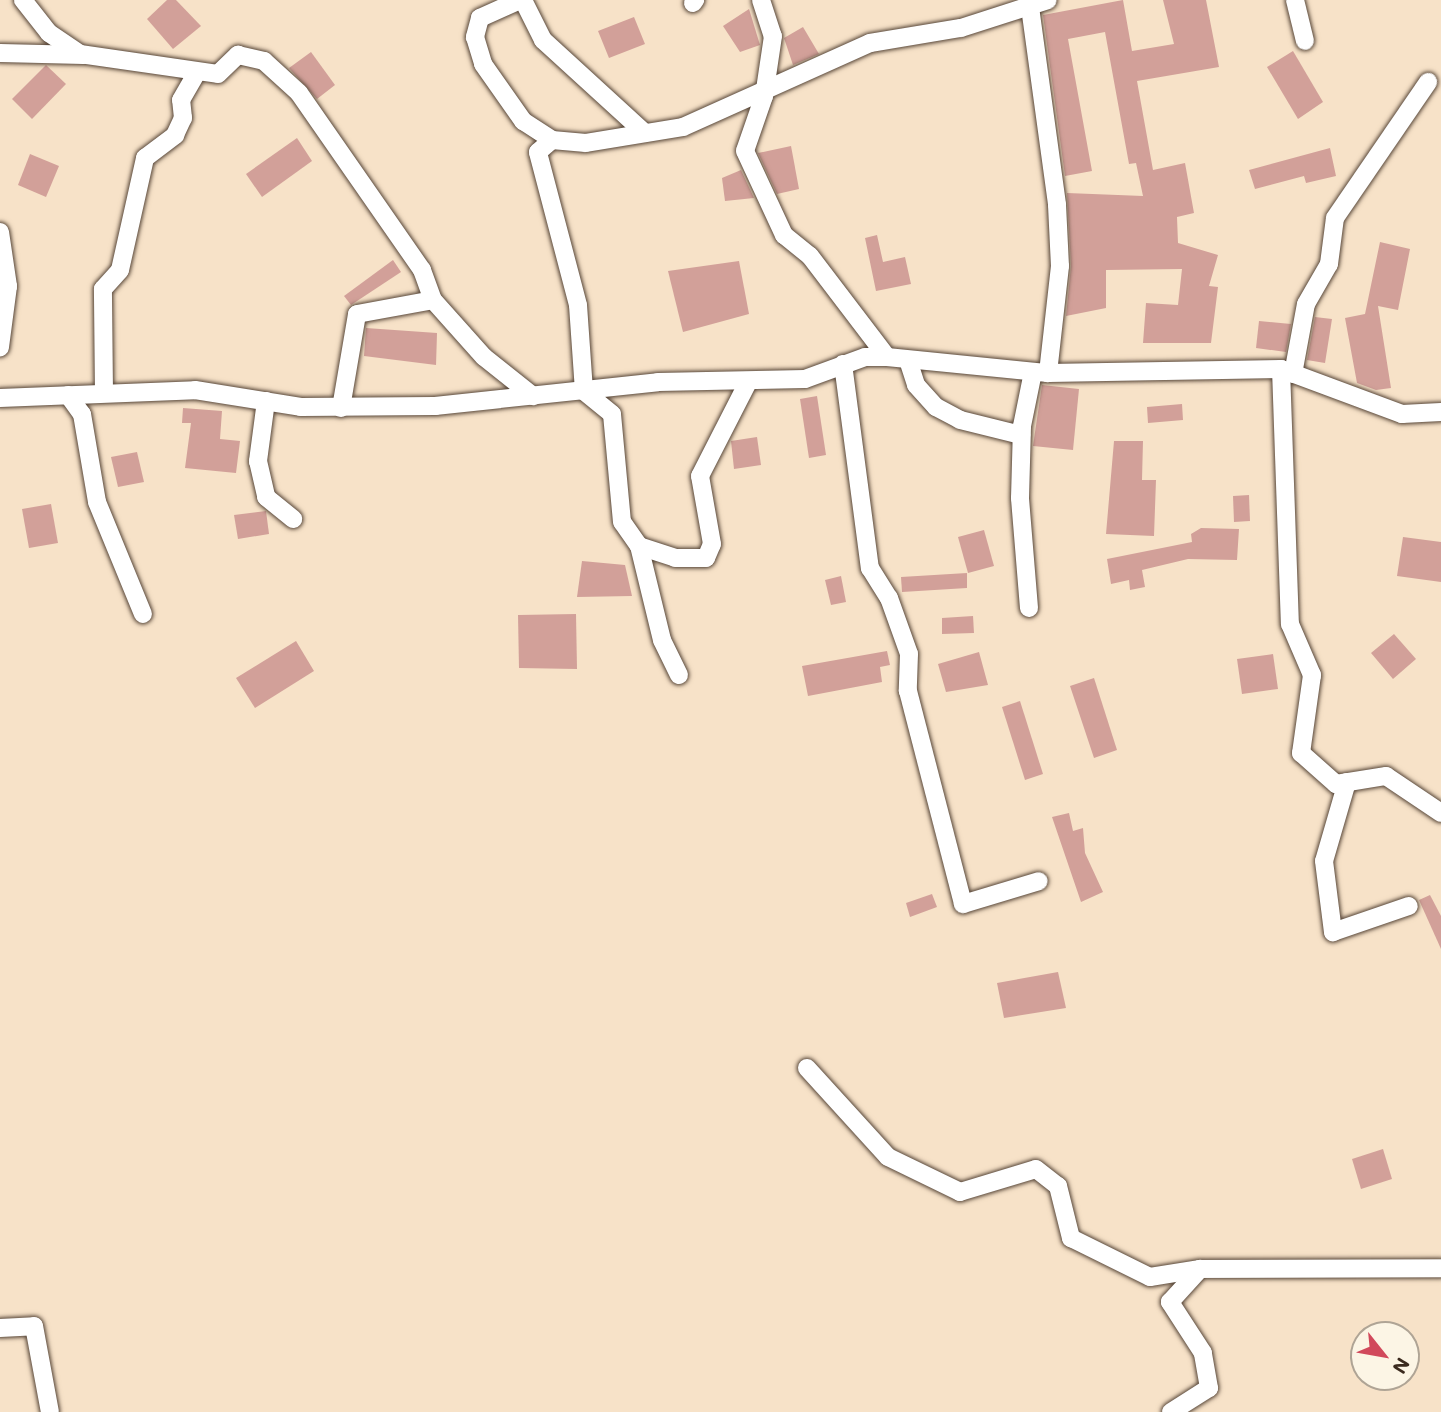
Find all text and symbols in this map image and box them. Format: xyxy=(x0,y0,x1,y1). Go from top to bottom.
north arrow xyxy=(1350,1321,1420,1391)
text: N xyxy=(1387,1353,1416,1379)

